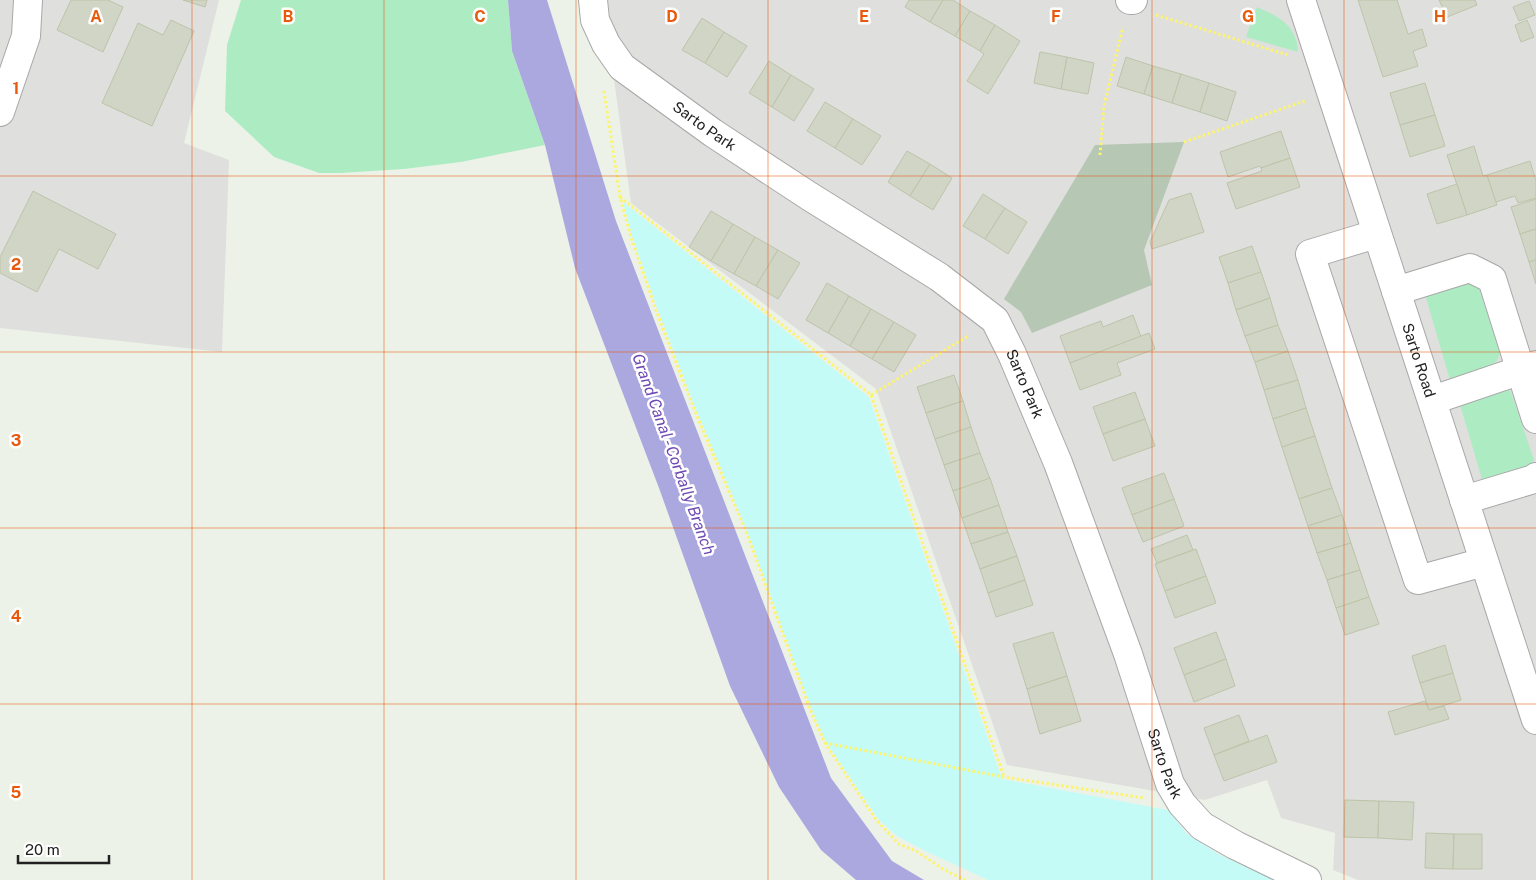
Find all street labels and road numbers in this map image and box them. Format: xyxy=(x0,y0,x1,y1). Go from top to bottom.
street label: Sarto Park xyxy=(670,98,740,154)
street label: Sarto Road xyxy=(1399,321,1439,399)
street label: Sarto Park xyxy=(1003,346,1047,421)
street label: Sarto Park xyxy=(1145,726,1186,802)

